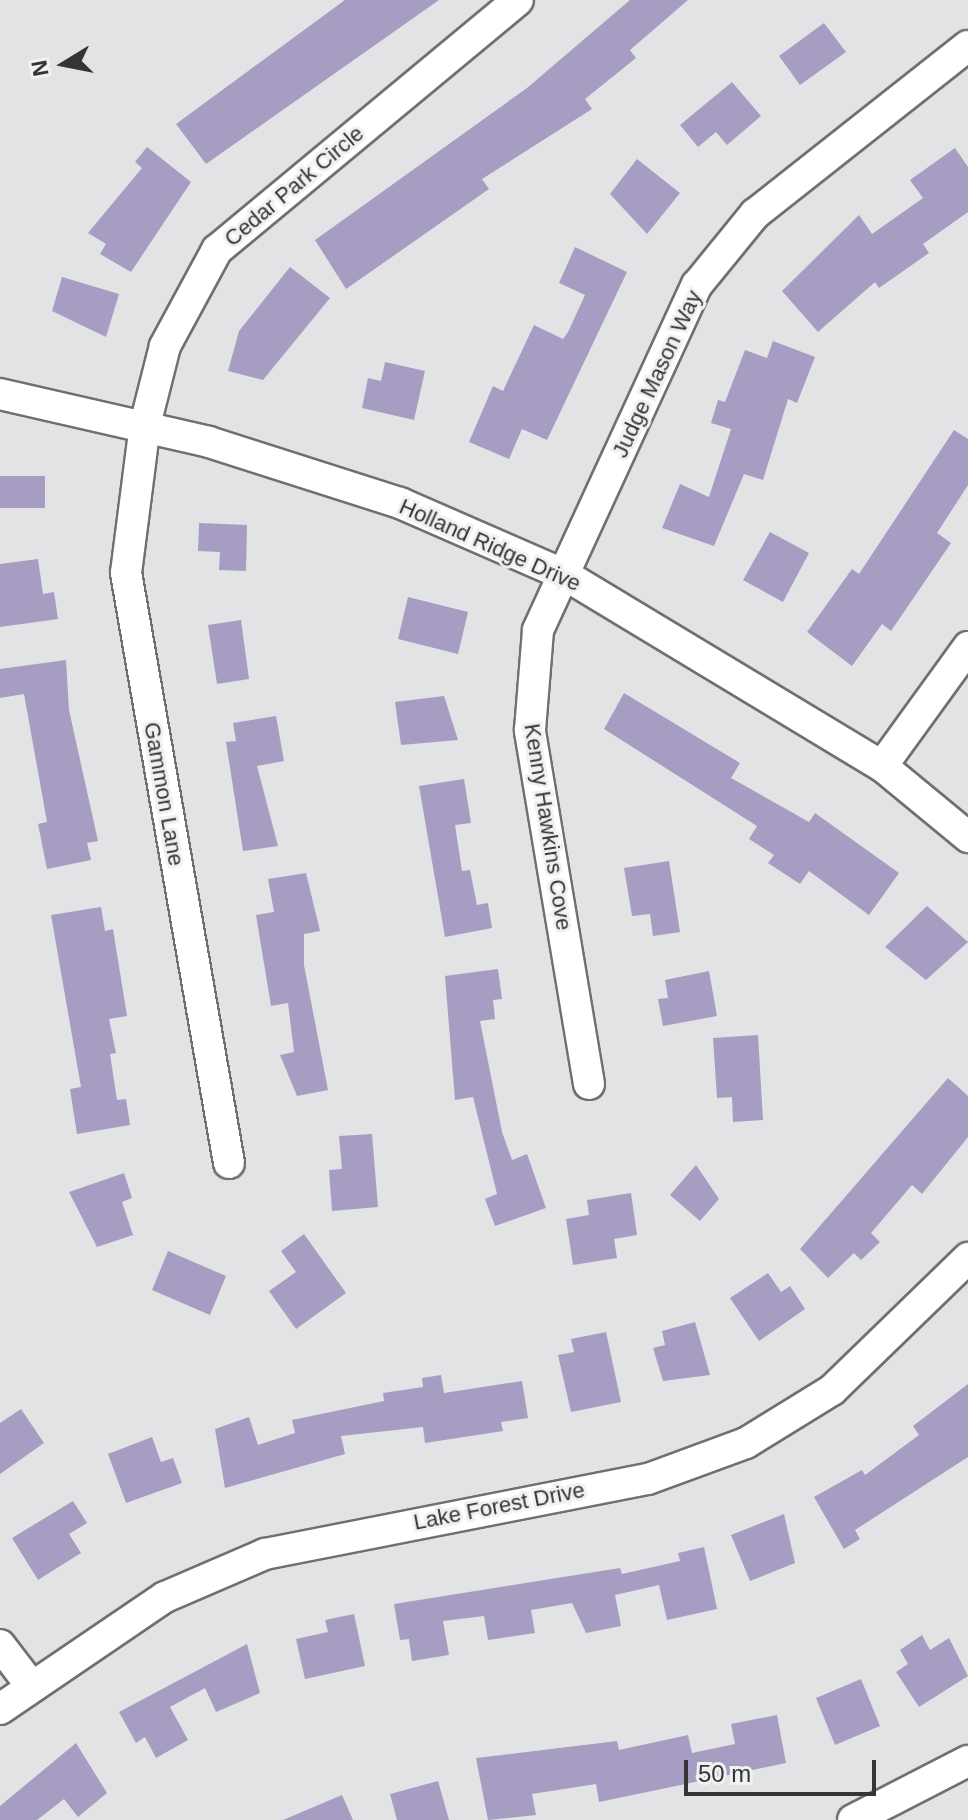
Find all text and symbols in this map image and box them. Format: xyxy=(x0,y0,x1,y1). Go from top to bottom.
north arrow xyxy=(24,24,104,104)
text: N xyxy=(26,58,54,78)
street label: Cedar Park Circle xyxy=(219,120,369,252)
street label: Judge Mason Way xyxy=(607,286,707,462)
street label: Holland Ridge Drive xyxy=(395,493,585,597)
street label: Gammon Lane xyxy=(138,720,190,868)
street label: Kenny Hawkins Cove xyxy=(519,722,577,932)
street label: Lake Forest Drive xyxy=(411,1476,587,1536)
scale bar xyxy=(688,1744,880,1794)
text: 50 m xyxy=(698,1760,751,1787)

